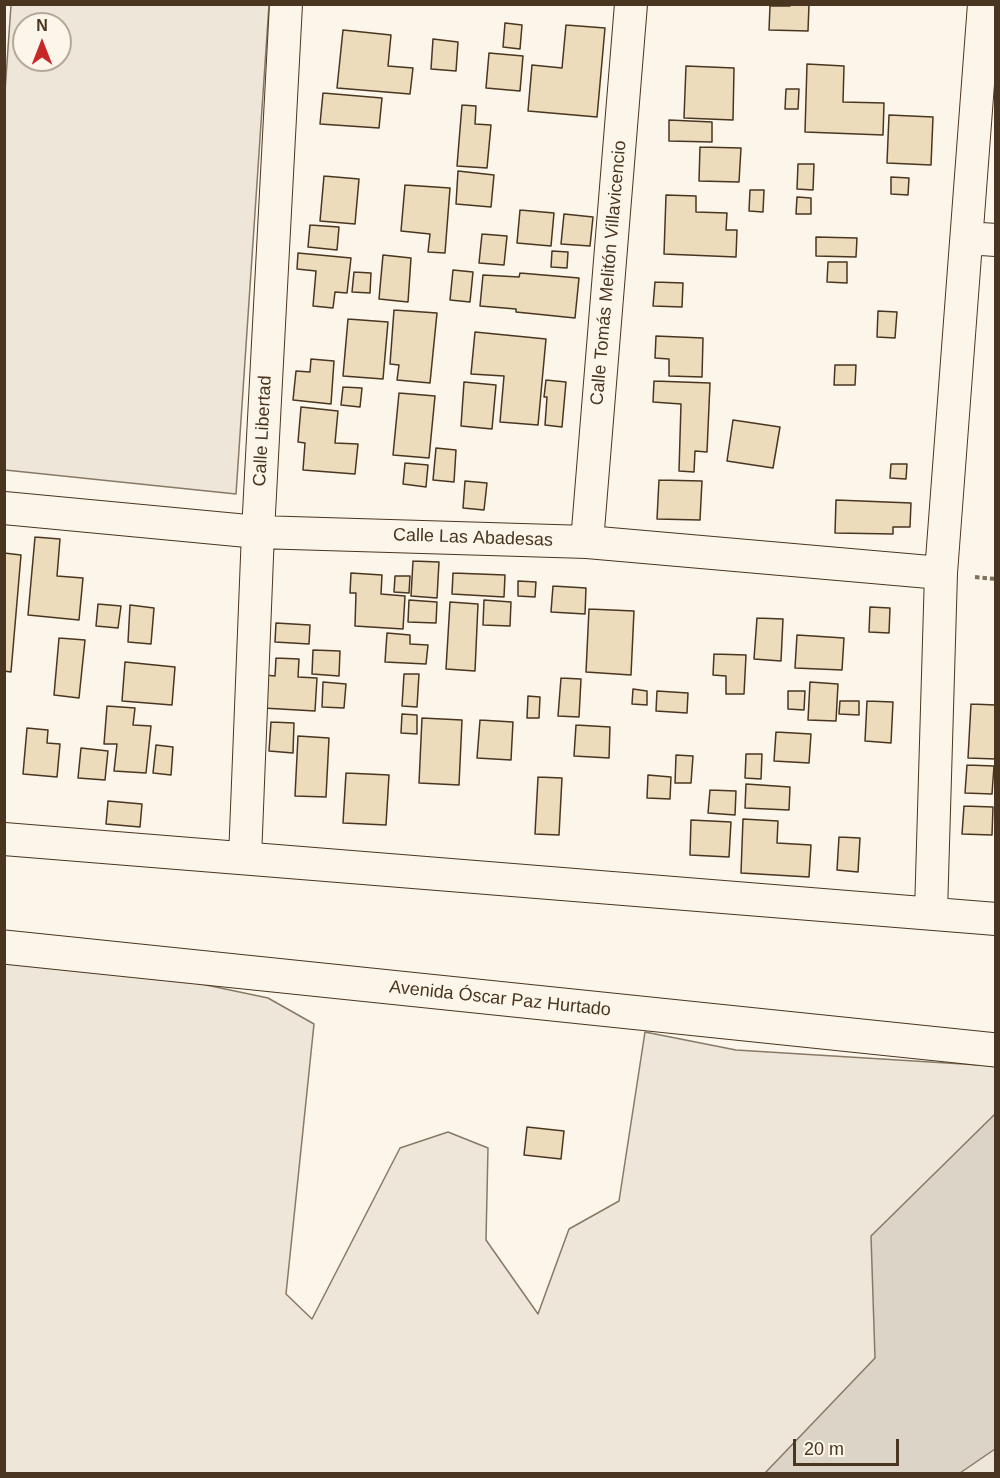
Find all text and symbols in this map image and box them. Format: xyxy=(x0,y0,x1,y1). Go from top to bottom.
north arrow xyxy=(12,12,72,72)
text: N xyxy=(36,17,48,34)
street label: Calle Tomás Melitón Villavicencio xyxy=(587,140,631,406)
street label: Calle Libertad xyxy=(249,375,277,487)
street label: Calle Las Abadesas xyxy=(393,524,553,552)
street label: Avenida Óscar Paz Hurtado xyxy=(388,977,612,1021)
scale bar xyxy=(796,1427,902,1465)
text: 20 m xyxy=(804,1439,844,1459)

